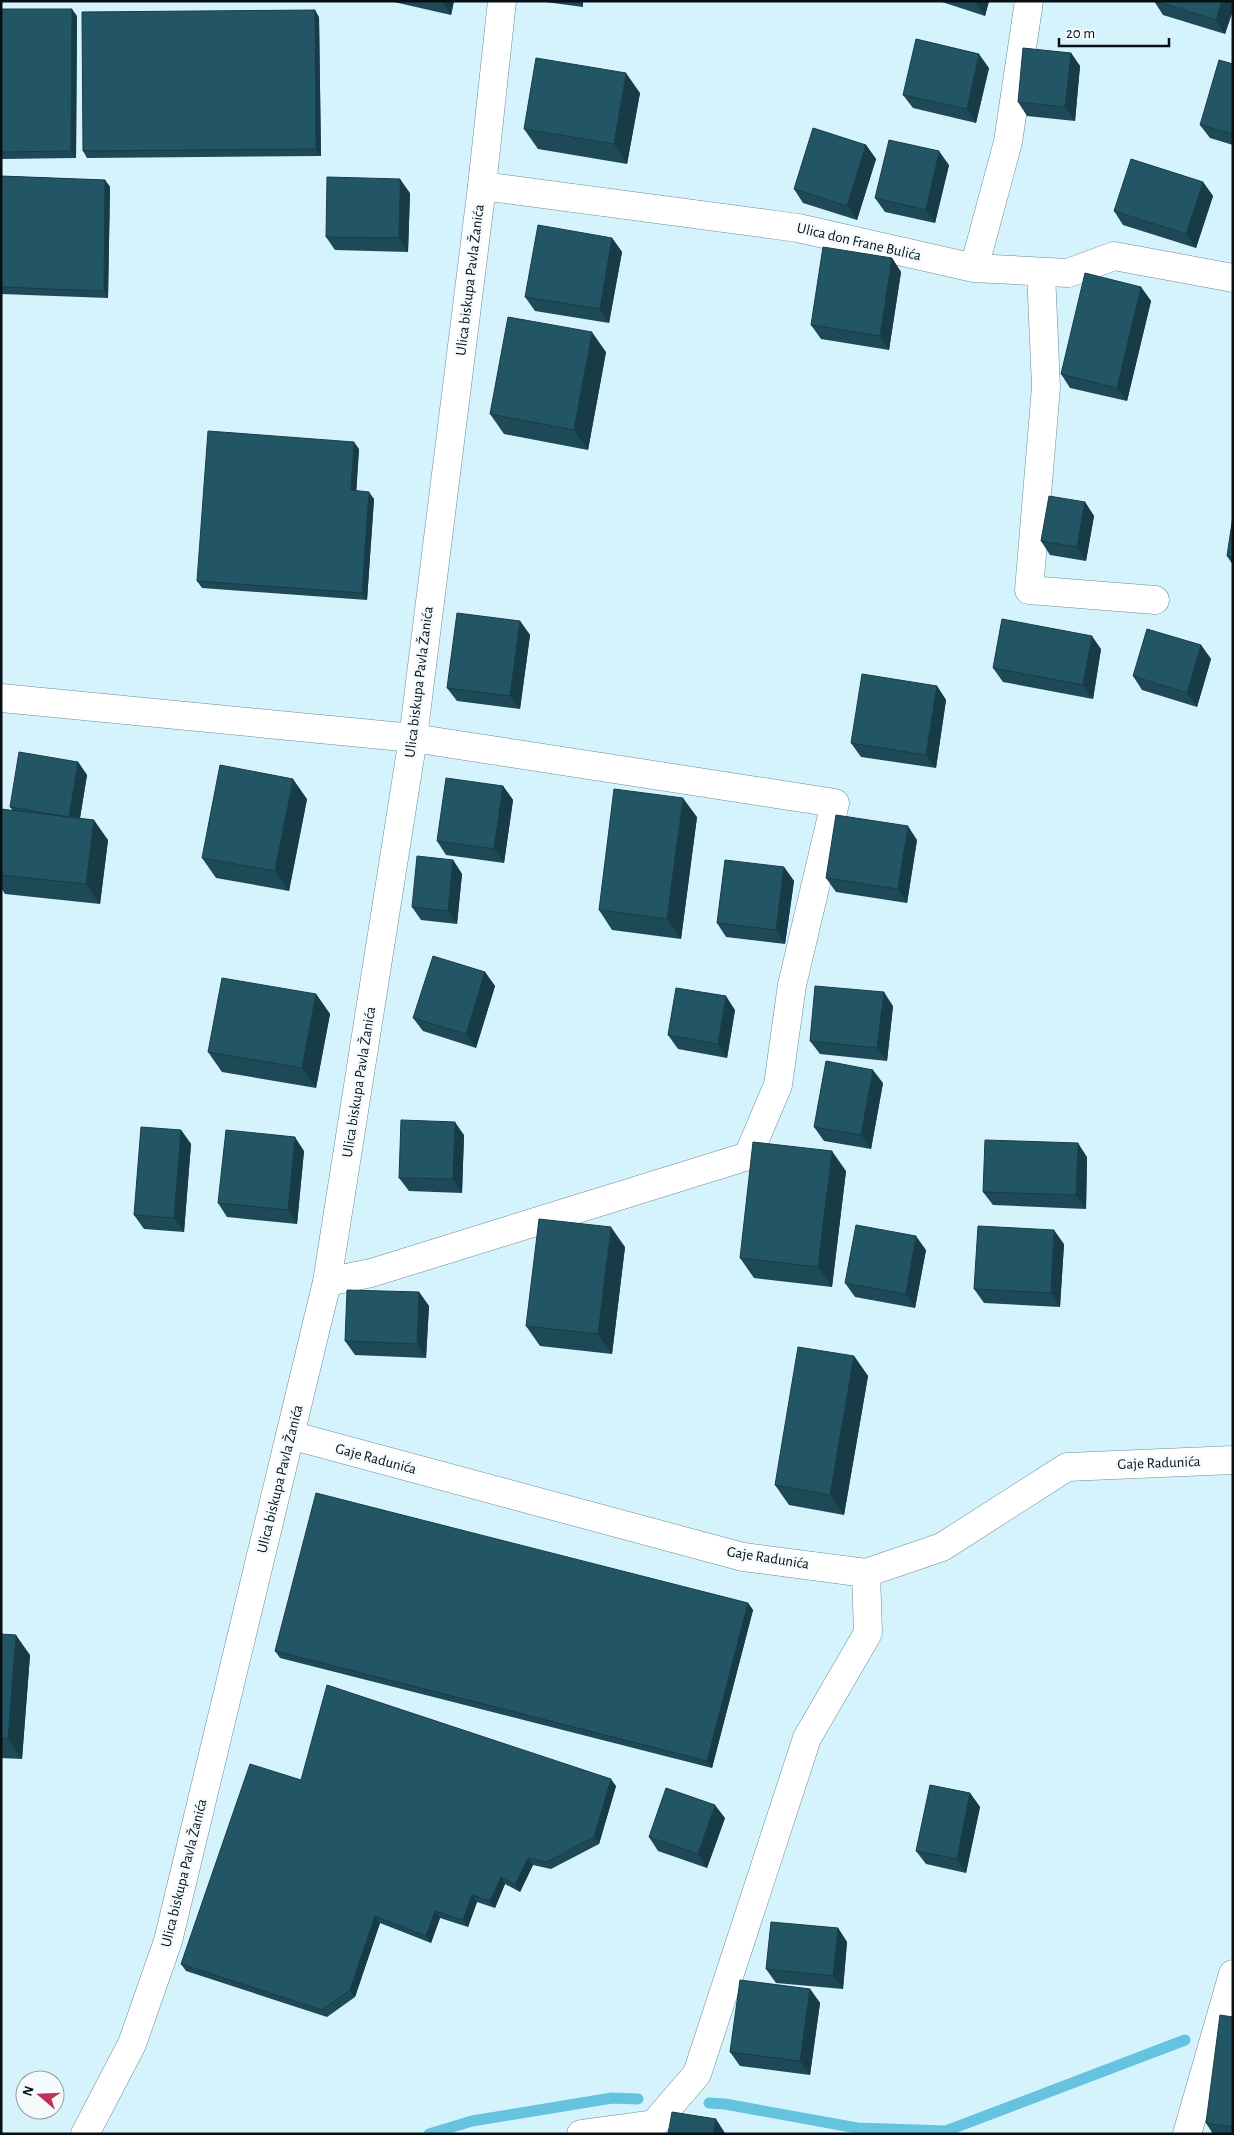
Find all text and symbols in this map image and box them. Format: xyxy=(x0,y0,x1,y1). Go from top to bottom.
scale bar xyxy=(1059,15,1169,47)
text: 20 m xyxy=(1066,26,1095,41)
street label: Ulica biskupa Pavla Žanića xyxy=(452,203,487,357)
street label: Ulica don Frane Bulića xyxy=(795,220,923,264)
street label: Ulica biskupa Pavla Žanića xyxy=(401,605,436,759)
street label: Ulica biskupa Pavla Žanića xyxy=(339,1005,378,1158)
street label: Ulica biskupa Pavla Žanića xyxy=(253,1403,306,1555)
street label: Gaje Radunića xyxy=(334,1441,418,1477)
street label: Gaje Radunića xyxy=(1117,1454,1201,1472)
street label: Gaje Radunića xyxy=(726,1544,810,1572)
street label: Ulica biskupa Pavla Žanića xyxy=(157,1797,210,1949)
north arrow xyxy=(15,2070,65,2120)
text: N xyxy=(20,2084,37,2098)

